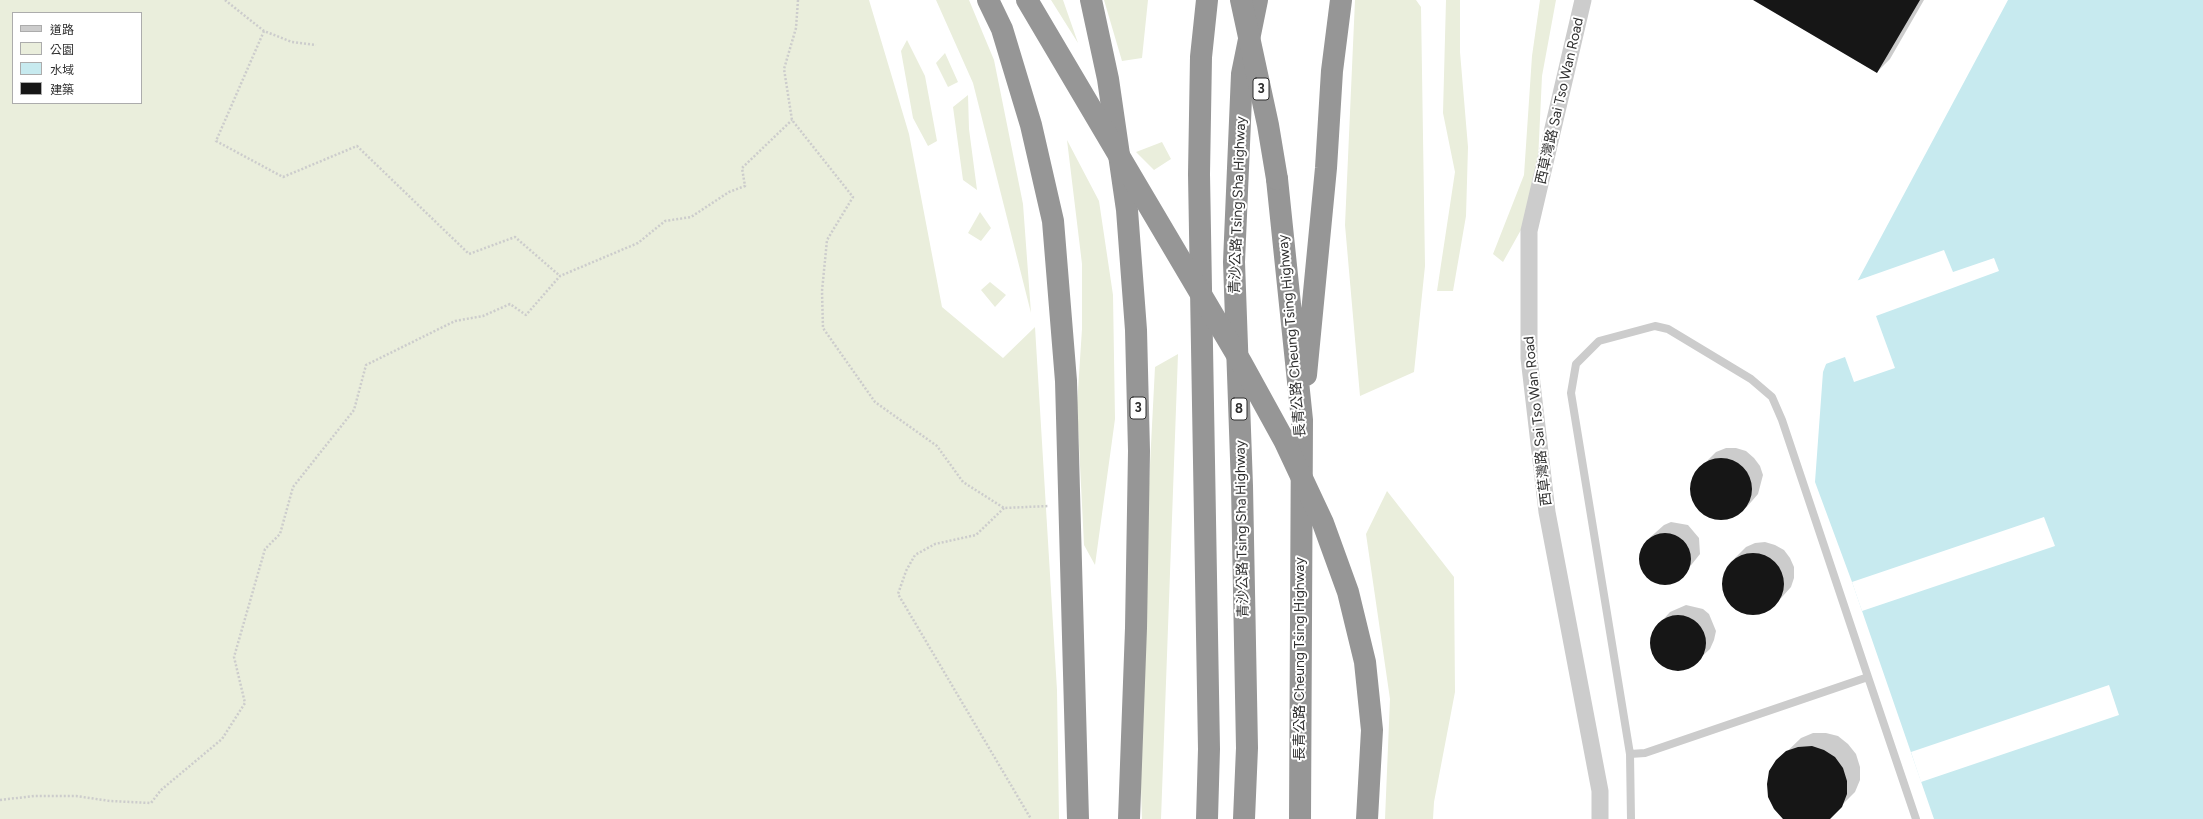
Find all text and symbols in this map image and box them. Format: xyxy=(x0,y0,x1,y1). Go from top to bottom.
legend xyxy=(12,12,142,104)
street label: 西草灣路 Sai Tso Wan Road xyxy=(1533,16,1587,186)
text: 道路 xyxy=(50,23,74,37)
text: 公園 xyxy=(50,43,74,57)
text: 水域 xyxy=(50,63,74,77)
road number: 3 xyxy=(1253,78,1269,100)
text: 建築 xyxy=(50,83,74,97)
street label: 青沙公路 Tsing Sha Highway xyxy=(1227,116,1249,294)
street label: 長青公路 Cheung Tsing Highway xyxy=(1275,234,1309,438)
street label: 西草灣路 Sai Tso Wan Road xyxy=(1521,335,1555,507)
road number: 3 xyxy=(1130,397,1146,419)
road number: 8 xyxy=(1231,398,1247,420)
street label: 青沙公路 Tsing Sha Highway xyxy=(1232,440,1252,618)
street label: 長青公路 Cheung Tsing Highway xyxy=(1292,557,1308,761)

